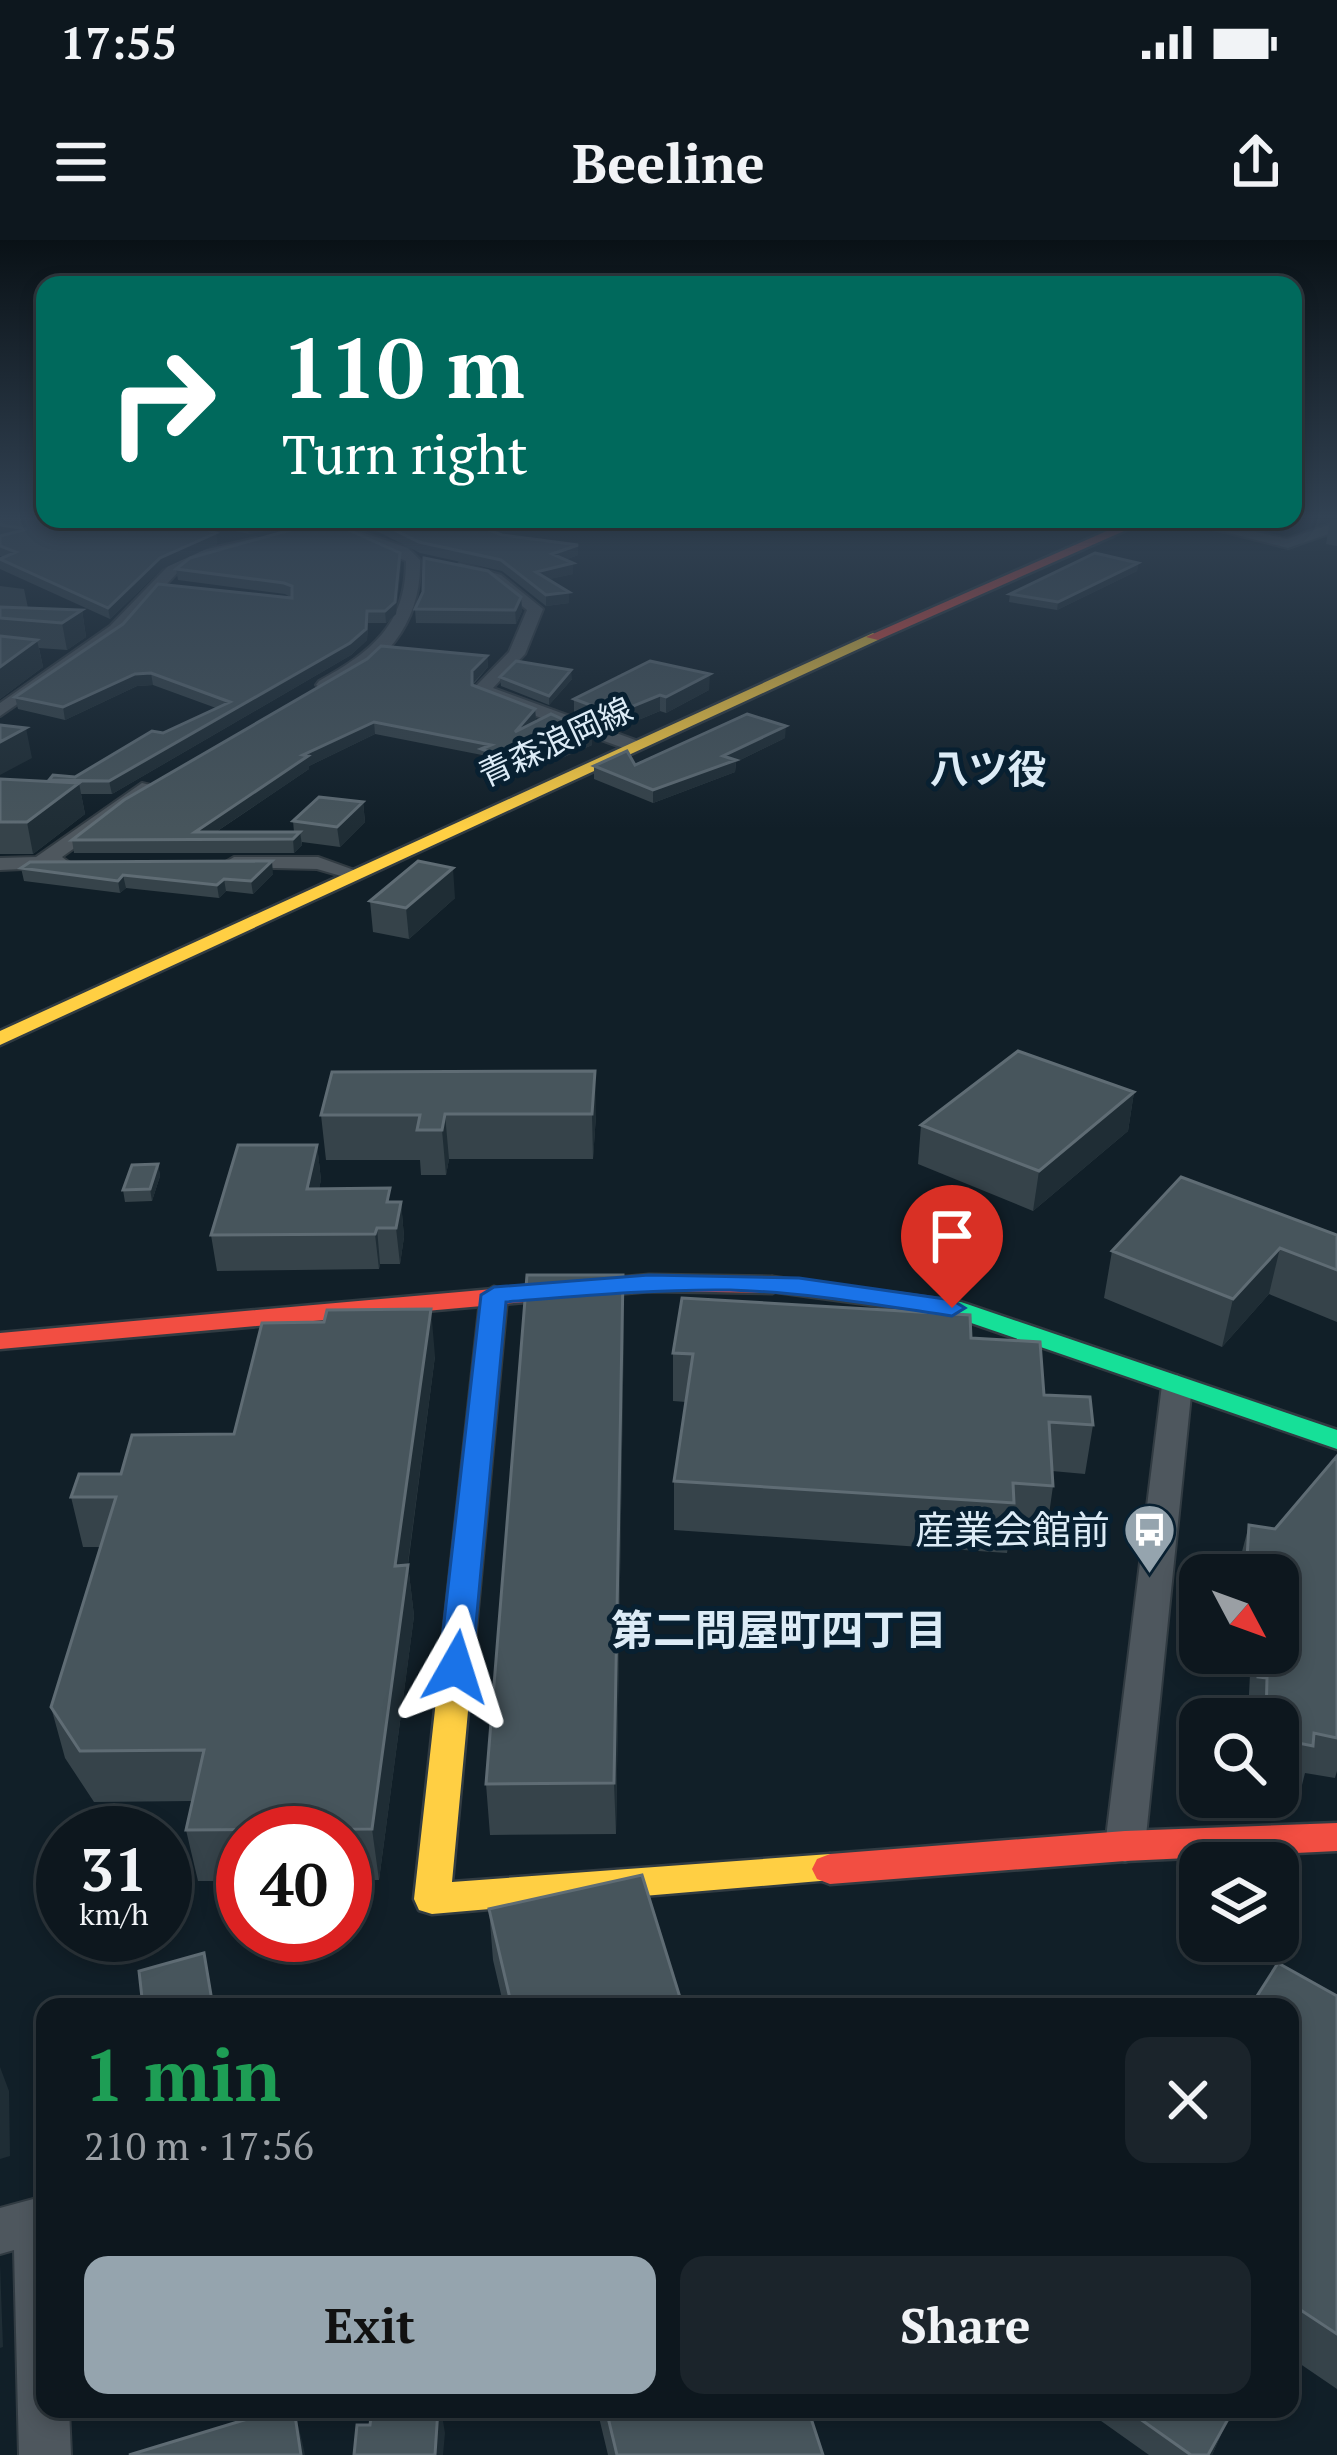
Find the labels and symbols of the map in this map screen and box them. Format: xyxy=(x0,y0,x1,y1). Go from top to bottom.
street label: 青森浪岡線 xyxy=(471,687,639,795)
district label: 八ツ役 xyxy=(929,742,1047,794)
pin xyxy=(901,1185,1003,1308)
bus stop icon: 産業会館前 xyxy=(1121,1501,1177,1575)
place label: 産業会館前 xyxy=(915,1503,1110,1555)
north arrow xyxy=(1179,1554,1299,1674)
district label: 第二問屋町四丁目 xyxy=(611,1601,947,1657)
position arrow xyxy=(393,1604,519,1730)
speed limit sign: 40 xyxy=(216,1806,372,1962)

